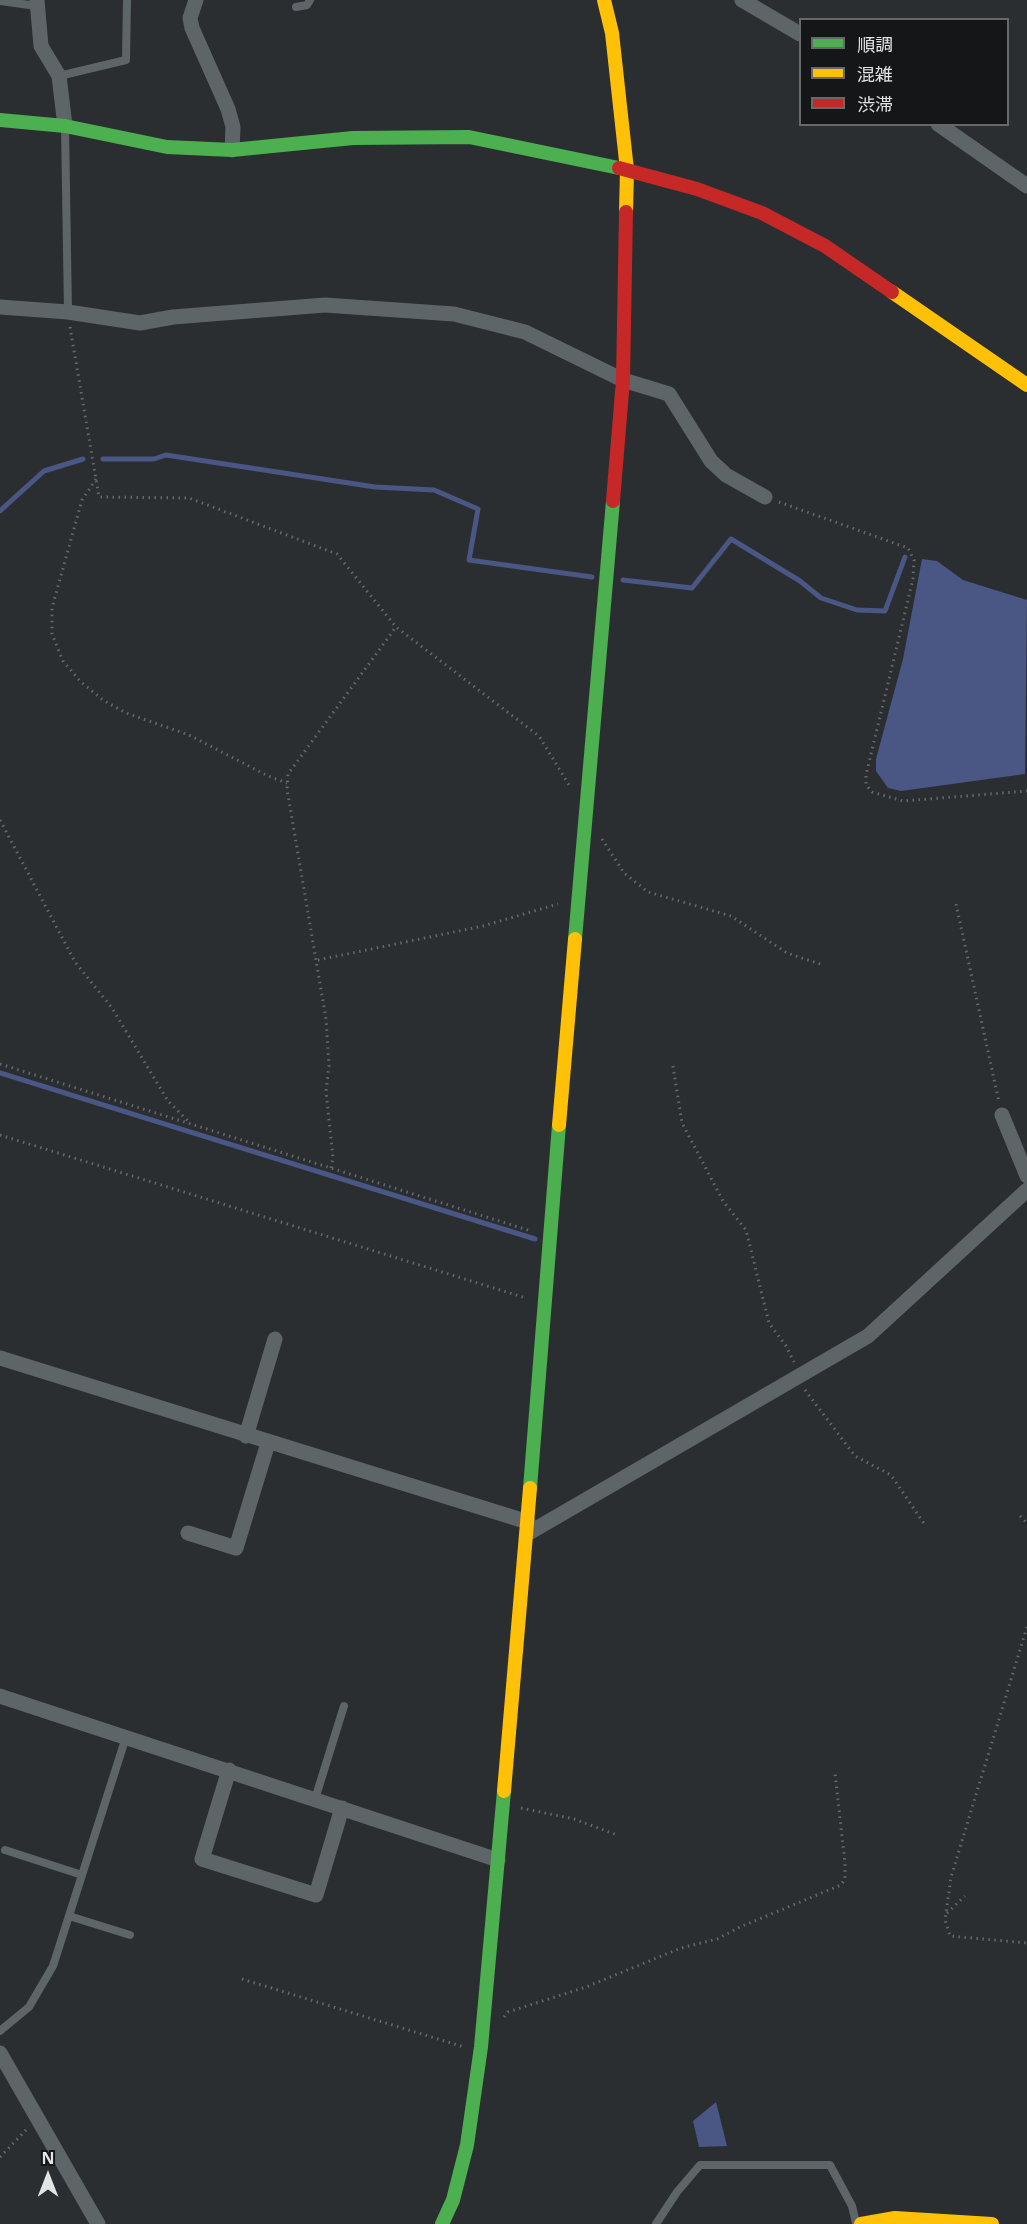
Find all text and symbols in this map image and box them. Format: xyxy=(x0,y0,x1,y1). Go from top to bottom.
legend xyxy=(799,18,1009,126)
text: 順調 xyxy=(857,32,893,56)
text: 混雑 xyxy=(857,62,893,86)
text: 渋滞 xyxy=(857,92,893,116)
north arrow xyxy=(18,2146,78,2206)
text: N xyxy=(41,2147,55,2169)

